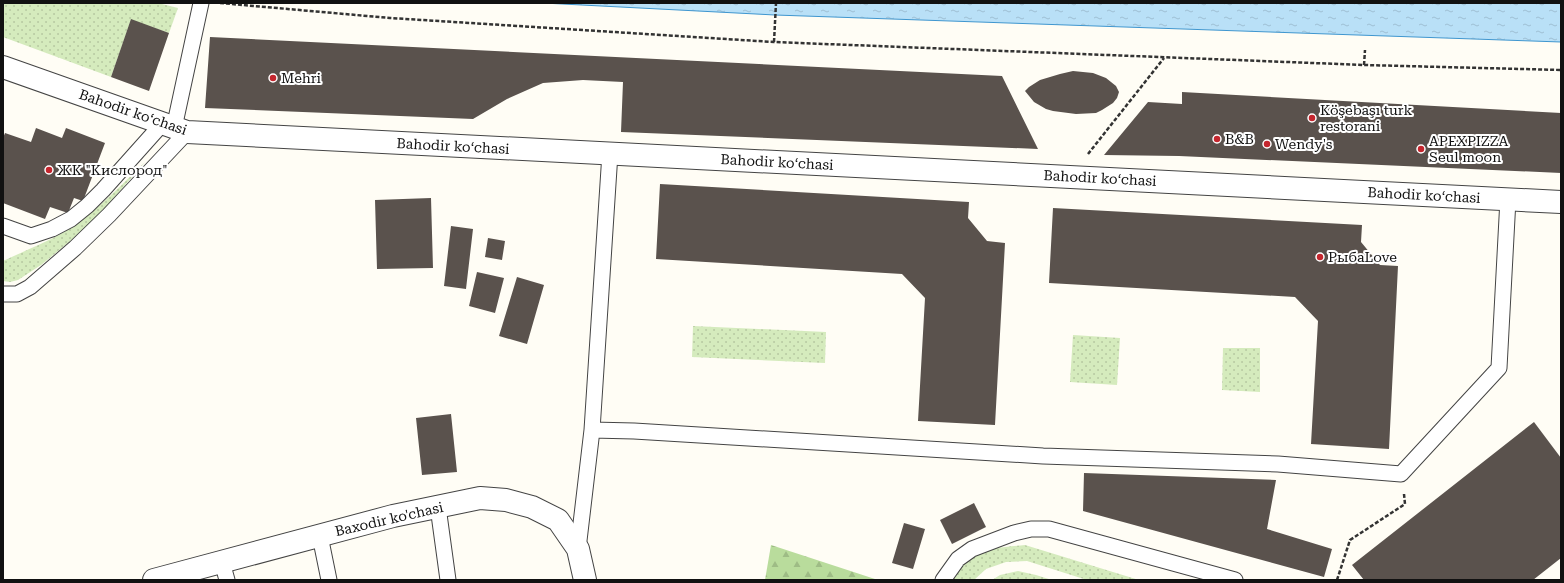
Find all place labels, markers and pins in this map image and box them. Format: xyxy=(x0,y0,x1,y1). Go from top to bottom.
place label: Mehri xyxy=(281,70,322,86)
marker: Mehri xyxy=(268,73,278,83)
place label: Köşebaşı turk restorani xyxy=(1320,102,1412,134)
marker: Köşebaşı turk restorani xyxy=(1307,113,1317,123)
place label: B&B xyxy=(1225,131,1254,147)
place label: APEXPIZZA Seul moon xyxy=(1429,133,1508,165)
marker: B&B xyxy=(1212,134,1222,144)
place label: Wendy's xyxy=(1275,136,1333,152)
marker: Wendy's xyxy=(1262,139,1272,149)
marker: APEXPIZZA Seul moon xyxy=(1416,144,1426,154)
place label: ЖК "Кислород" xyxy=(57,162,168,178)
marker: ЖК "Кислород" xyxy=(44,165,54,175)
place label: РыбаLove xyxy=(1328,249,1397,265)
marker: РыбаLove xyxy=(1315,252,1325,262)

